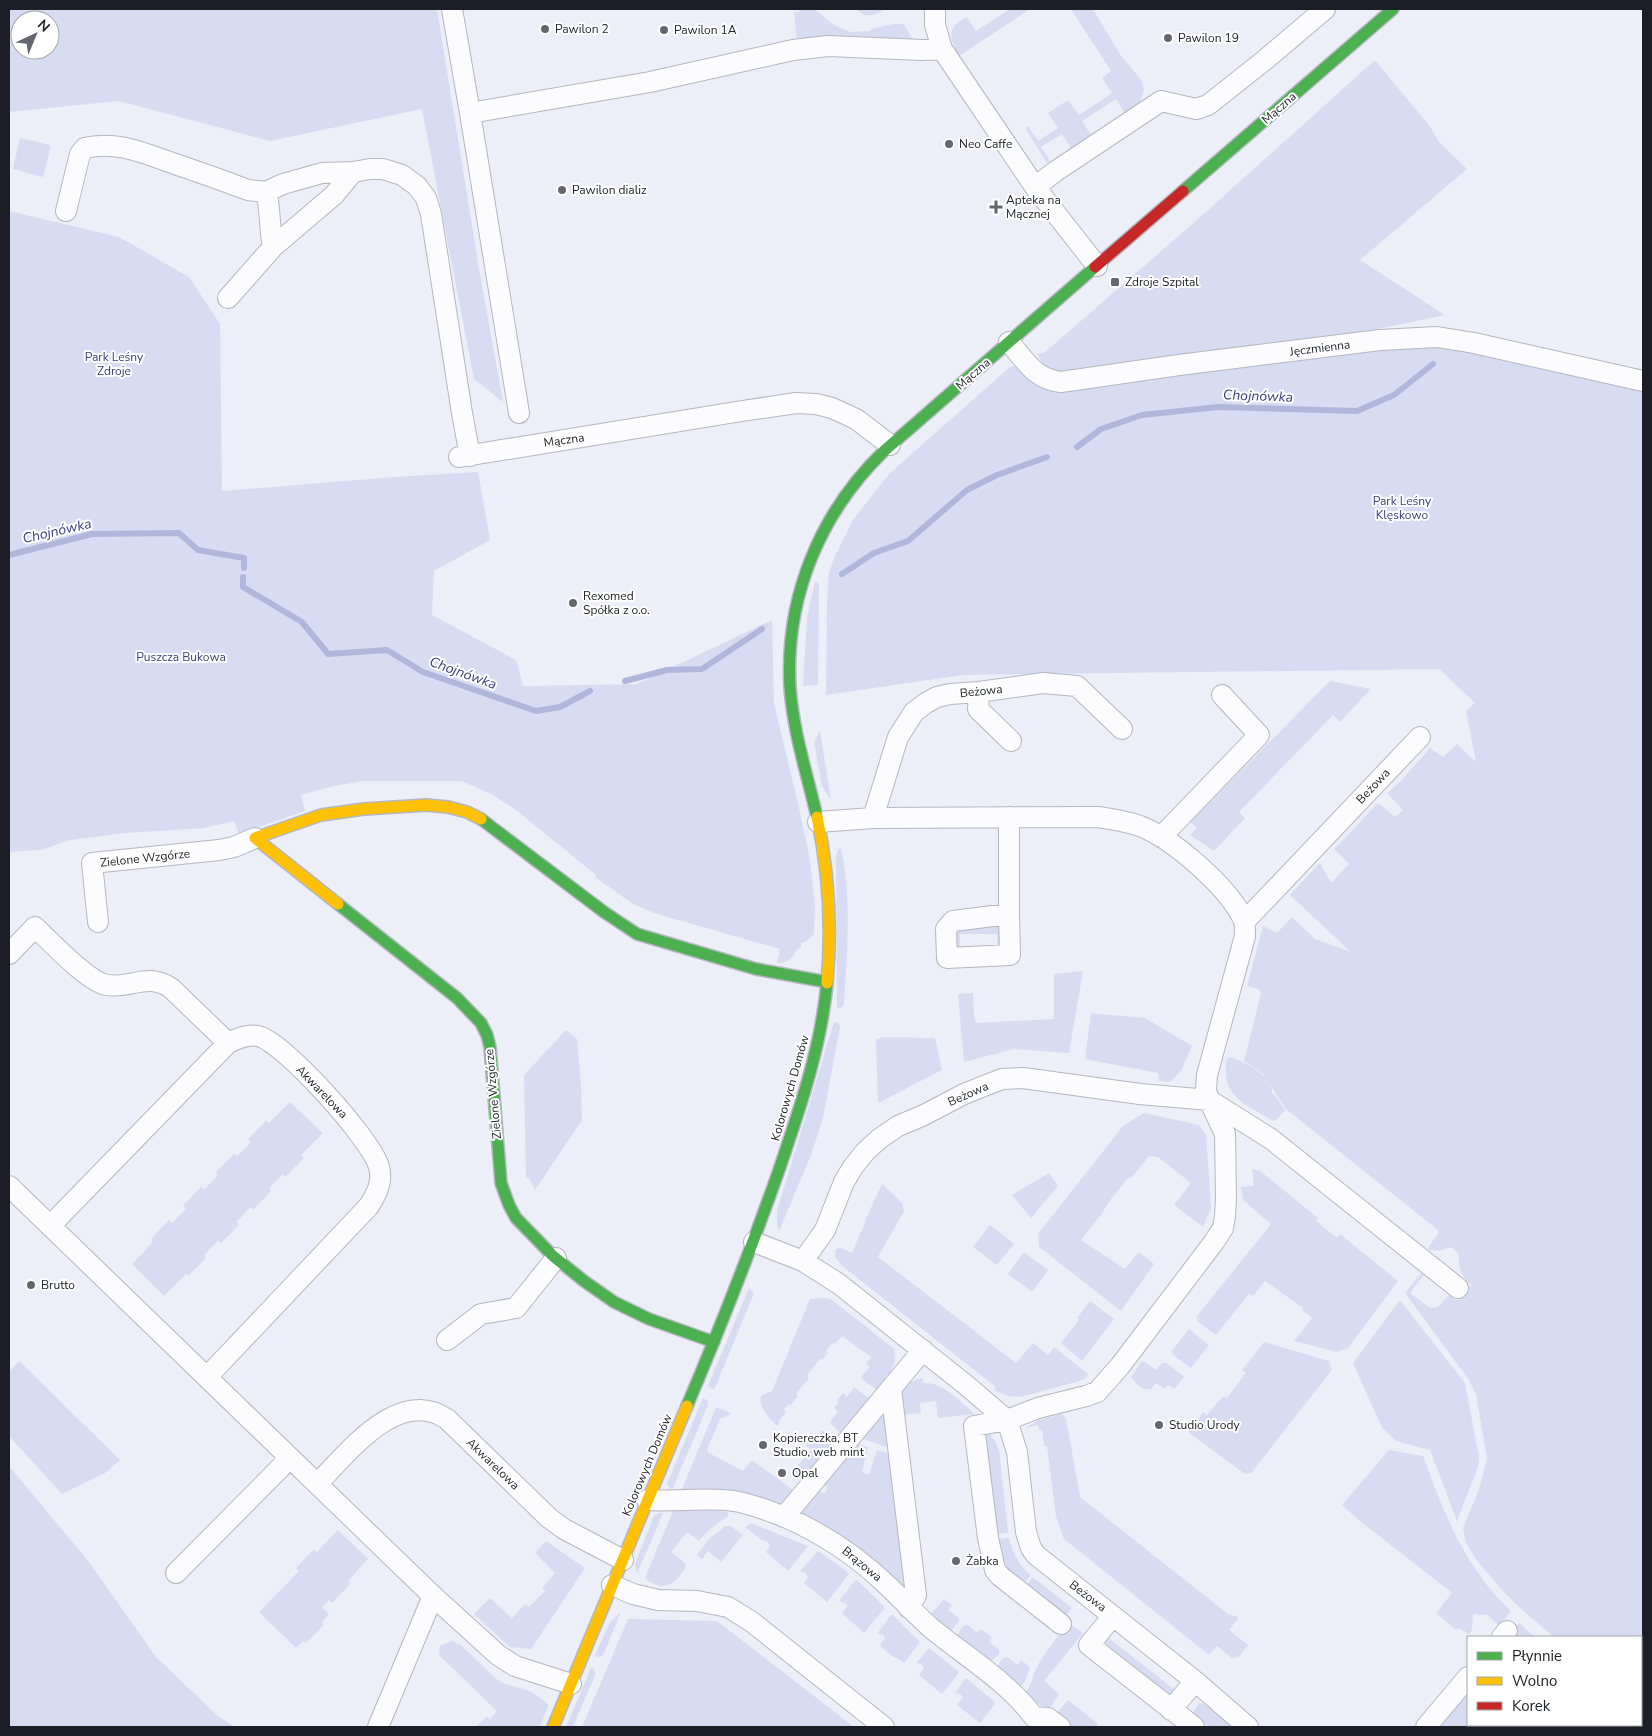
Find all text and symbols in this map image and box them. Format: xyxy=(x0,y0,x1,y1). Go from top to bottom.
north arrow xyxy=(10,10,60,60)
text: N xyxy=(33,16,54,36)
place label: Pawilon 2 xyxy=(555,21,609,37)
place label: Pawilon 1A xyxy=(674,22,737,38)
marker: Pawilon 2 xyxy=(539,23,551,35)
marker: Pawilon 1A xyxy=(658,24,670,36)
place label: Pawilon 19 xyxy=(1178,30,1239,46)
marker: Pawilon 19 xyxy=(1162,32,1174,44)
street label: Mączna xyxy=(1258,89,1300,127)
place label: Neo Caffe xyxy=(959,136,1012,152)
marker: Neo Caffe xyxy=(943,138,955,150)
place label: Pawilon dializ xyxy=(572,182,647,198)
marker: Pawilon dializ xyxy=(556,184,568,196)
place label: Apteka na Mącznej xyxy=(1006,192,1061,222)
marker: Apteka na Mącznej xyxy=(990,201,1002,213)
place label: Zdroje Szpital xyxy=(1125,274,1199,290)
marker: Zdroje Szpital xyxy=(1109,276,1121,288)
street label: Jęczmienna xyxy=(1288,336,1351,360)
park label: Park Leśny Zdroje xyxy=(85,349,144,379)
street label: Mączna xyxy=(952,355,994,393)
water label: Chojnówka xyxy=(1223,385,1293,407)
street label: Mączna xyxy=(543,429,585,451)
park label: Park Leśny Klęskowo xyxy=(1373,493,1432,523)
water label: Chojnówka xyxy=(21,514,93,548)
place label: Rexomed Spółka z o.o. xyxy=(583,588,650,618)
marker: Rexomed Spółka z o.o. xyxy=(567,597,579,609)
park label: Puszcza Bukowa xyxy=(136,649,226,665)
water label: Chojnówka xyxy=(427,652,499,694)
street label: Beżowa xyxy=(959,681,1003,701)
street label: Beżowa xyxy=(1353,765,1393,807)
street label: Zielone Wzgórze xyxy=(99,845,191,871)
street label: Kolorowych Domów xyxy=(767,1033,813,1143)
street label: Zielone Wzgórze xyxy=(481,1048,505,1140)
street label: Akwarelowa xyxy=(293,1062,351,1122)
street label: Beżowa xyxy=(945,1078,991,1110)
place label: Brutto xyxy=(41,1277,75,1293)
marker: Brutto xyxy=(25,1279,37,1291)
street label: Kolorowych Domów xyxy=(618,1412,676,1518)
place label: Studio Urody xyxy=(1169,1417,1240,1433)
marker: Studio Urody xyxy=(1153,1419,1165,1431)
place label: Kopiereczka, BT Studio, web mint xyxy=(773,1430,865,1460)
street label: Akwarelowa xyxy=(463,1435,523,1493)
marker: Kopiereczka, BT Studio, web mint xyxy=(757,1439,769,1451)
place label: Opal xyxy=(792,1465,819,1481)
marker: Opal xyxy=(776,1467,788,1479)
street label: Brązowa xyxy=(839,1543,885,1585)
place label: Żabka xyxy=(966,1553,999,1569)
marker: Żabka xyxy=(950,1555,962,1567)
street label: Beżowa xyxy=(1066,1577,1110,1615)
legend xyxy=(1467,1636,1642,1726)
text: Płynnie xyxy=(1512,1646,1562,1666)
text: Wolno xyxy=(1512,1671,1557,1691)
text: Korek xyxy=(1512,1696,1551,1716)

